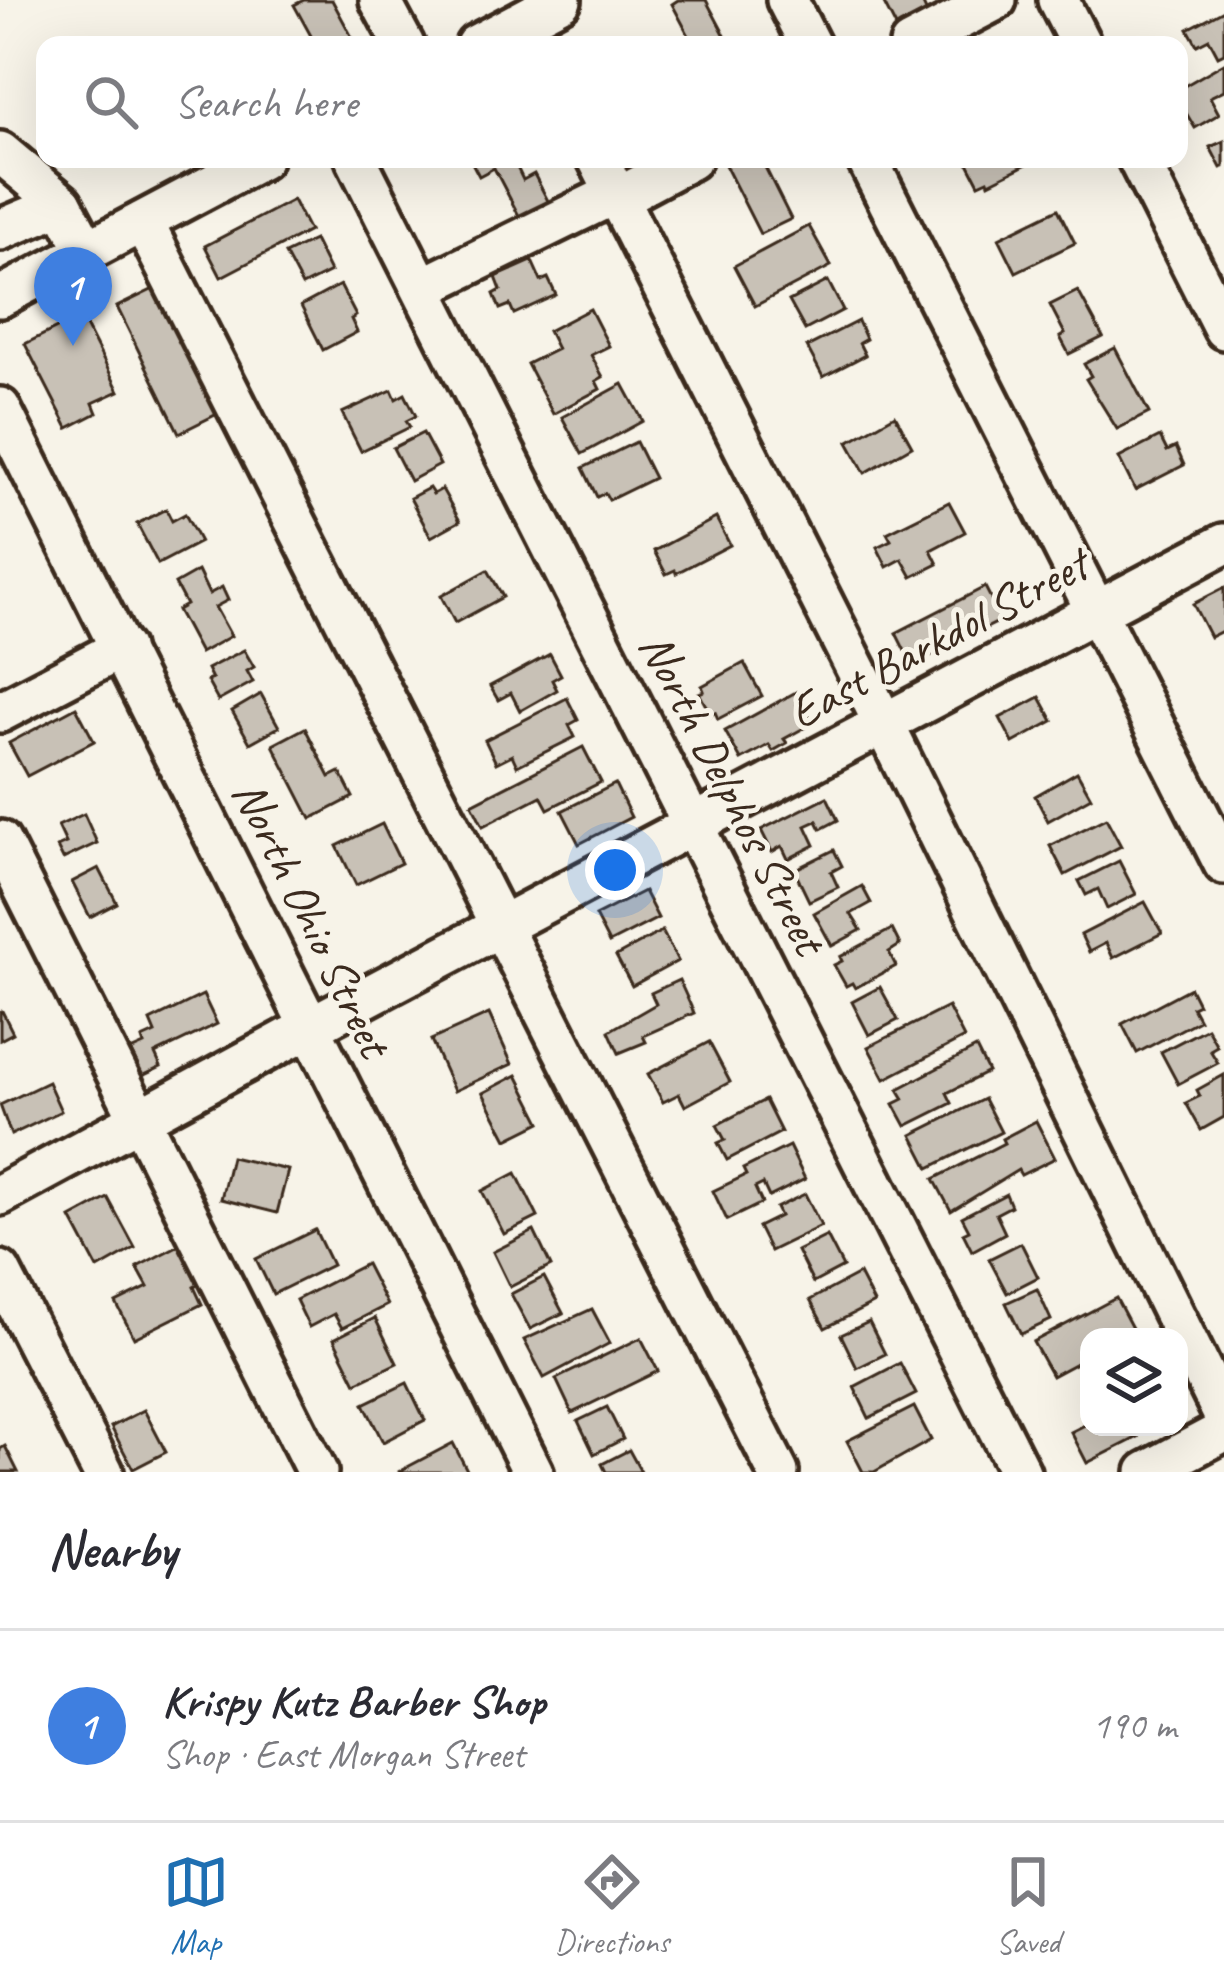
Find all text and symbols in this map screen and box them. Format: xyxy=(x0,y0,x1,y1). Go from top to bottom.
search box xyxy=(36,36,1188,168)
icon: search xyxy=(78,69,144,135)
text: Search here xyxy=(174,74,357,131)
pin: 1 xyxy=(34,247,112,346)
street label: East Barkdol Street xyxy=(779,531,1103,742)
street label: North Delphos Street xyxy=(626,622,842,967)
street label: North Ohio Street xyxy=(219,770,407,1070)
your location xyxy=(585,840,645,900)
map controls xyxy=(1080,1328,1188,1436)
button: layers xyxy=(1080,1328,1188,1436)
text: Nearby xyxy=(48,1518,176,1582)
text: Krispy Kutz Barber Shop xyxy=(162,1673,545,1730)
text: 1 xyxy=(78,1701,96,1750)
text: 190 m xyxy=(1092,1701,1176,1750)
text: Shop · East Morgan Street xyxy=(162,1730,525,1779)
tab: Map xyxy=(163,1849,229,1963)
tab: Directions xyxy=(555,1849,669,1963)
tab: Saved xyxy=(995,1849,1061,1963)

